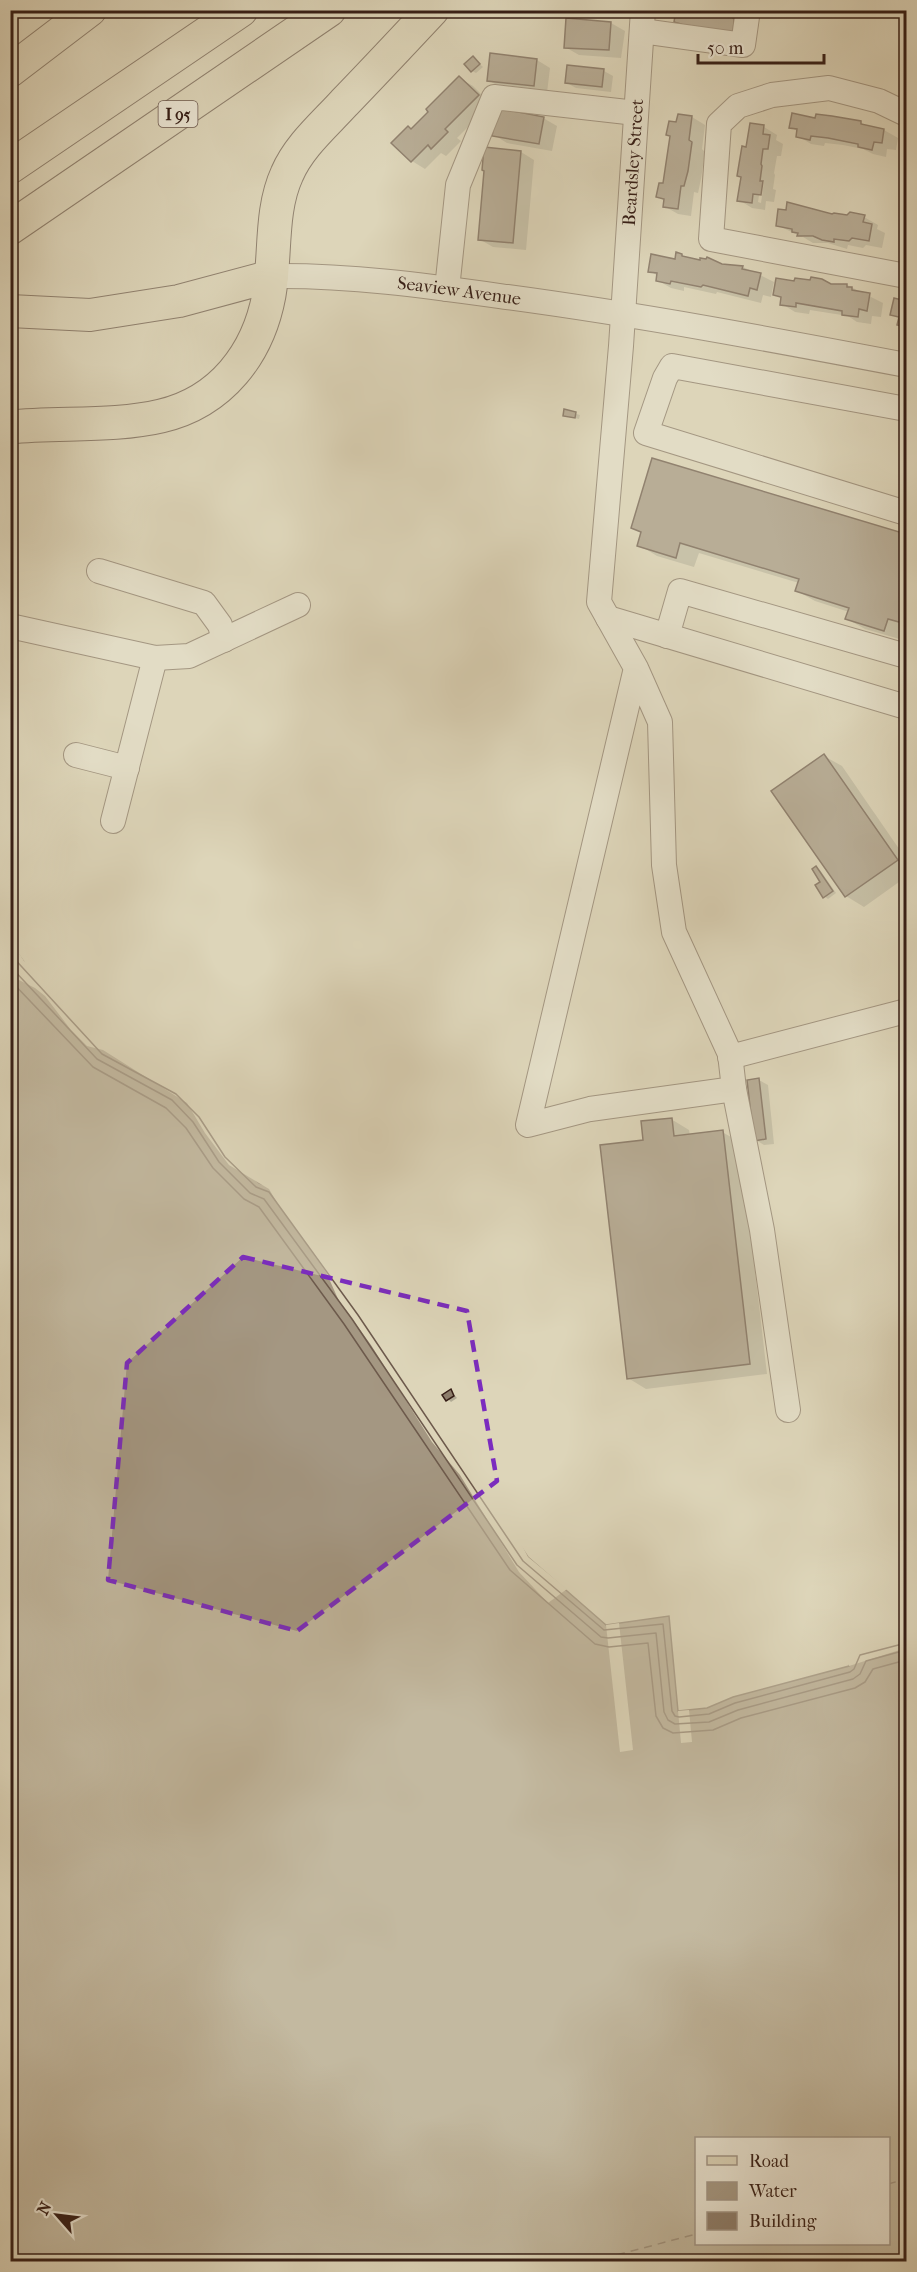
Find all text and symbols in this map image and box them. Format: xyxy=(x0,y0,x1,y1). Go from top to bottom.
scale bar xyxy=(698,27,824,65)
text: 50 m xyxy=(707,38,744,59)
street label: Beardsley Street xyxy=(618,98,648,227)
road number: I 95 xyxy=(158,101,198,127)
street label: Seaview Avenue xyxy=(396,272,523,309)
legend xyxy=(695,2137,890,2245)
text: Road xyxy=(749,2151,789,2172)
text: Water xyxy=(748,2181,797,2202)
north arrow xyxy=(27,2185,87,2245)
text: N xyxy=(33,2198,56,2218)
text: Building xyxy=(749,2211,817,2232)

